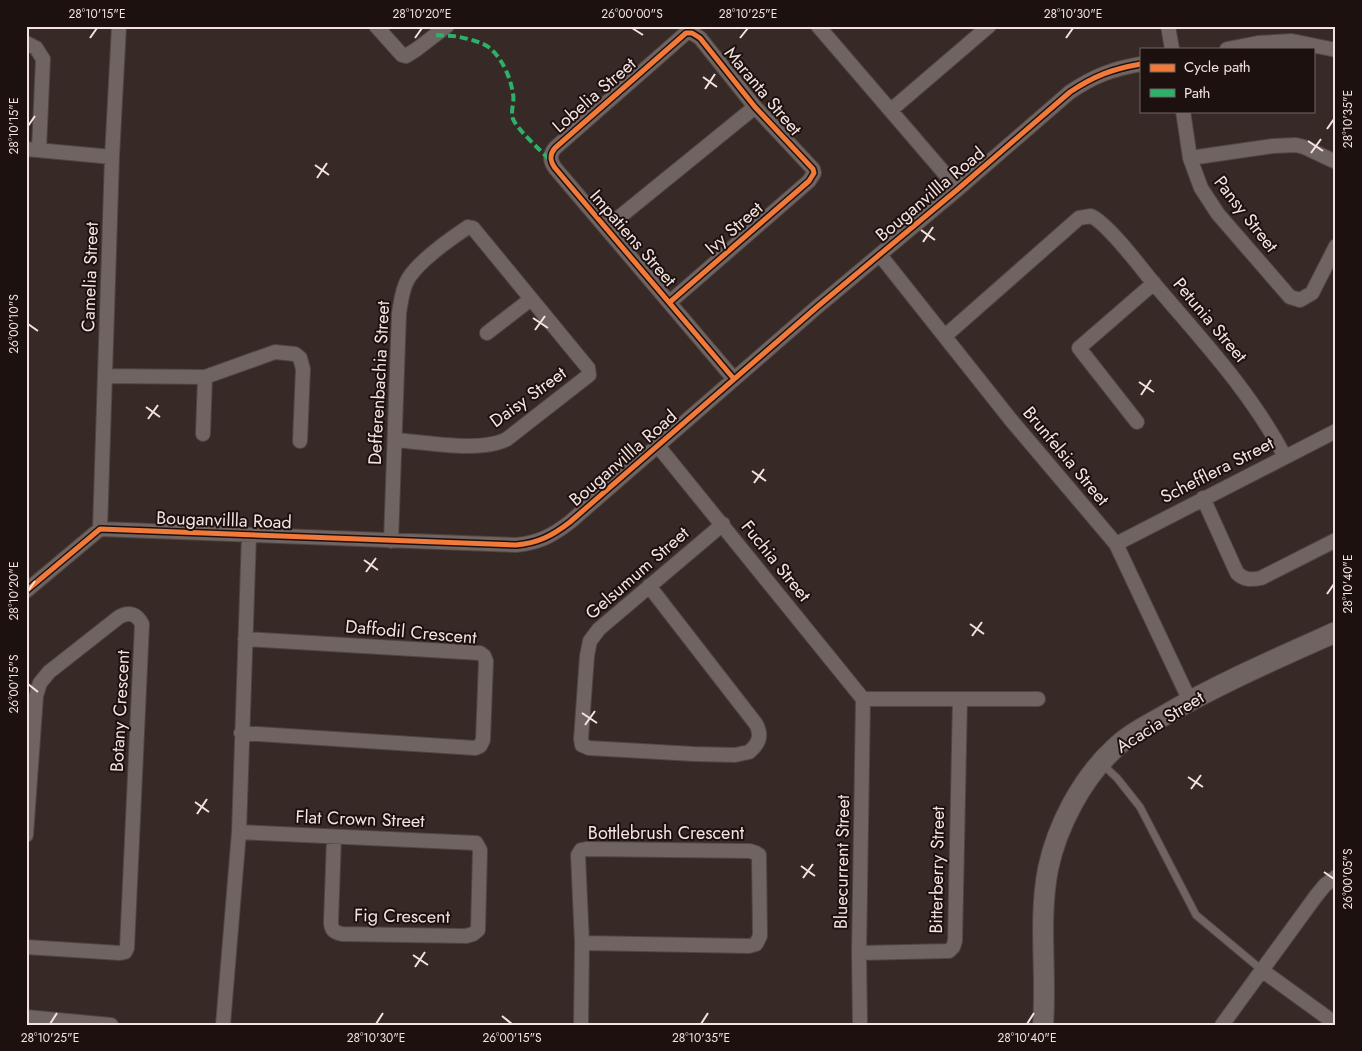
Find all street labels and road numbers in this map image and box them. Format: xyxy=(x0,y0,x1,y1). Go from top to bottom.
street label: Maranta Street xyxy=(718,41,808,142)
street label: Lobelia Street xyxy=(546,51,642,139)
street label: Bouganvillla Road xyxy=(870,140,990,248)
street label: Pansy Street xyxy=(1208,170,1285,258)
street label: Impatiens Street xyxy=(584,184,683,293)
street label: Ivy Street xyxy=(699,195,769,260)
street label: Camelia Street xyxy=(75,221,105,332)
street label: Petunia Street xyxy=(1167,272,1254,369)
street label: Defferenbachia Street xyxy=(362,300,396,466)
street label: Daisy Street xyxy=(484,360,572,434)
street label: Brunfelsia Street xyxy=(1017,401,1116,512)
street label: Bouganvillla Road xyxy=(563,404,683,512)
street label: Schefflera Street xyxy=(1156,430,1279,510)
street label: Bouganvillla Road xyxy=(156,505,292,535)
street label: Fuchia Street xyxy=(735,515,817,608)
street label: Gelsumum Street xyxy=(579,520,695,625)
street label: Daffodil Crescent xyxy=(344,613,479,651)
street label: Botany Crescent xyxy=(104,649,136,773)
street label: Acacia Street xyxy=(1111,684,1210,759)
street label: Bluecurrent Street xyxy=(828,794,856,929)
street label: Flat Crown Street xyxy=(295,804,426,834)
street label: Bitterberry Street xyxy=(923,805,951,934)
street label: Bottlebrush Crescent xyxy=(588,820,745,846)
street label: Fig Crescent xyxy=(354,902,451,930)

